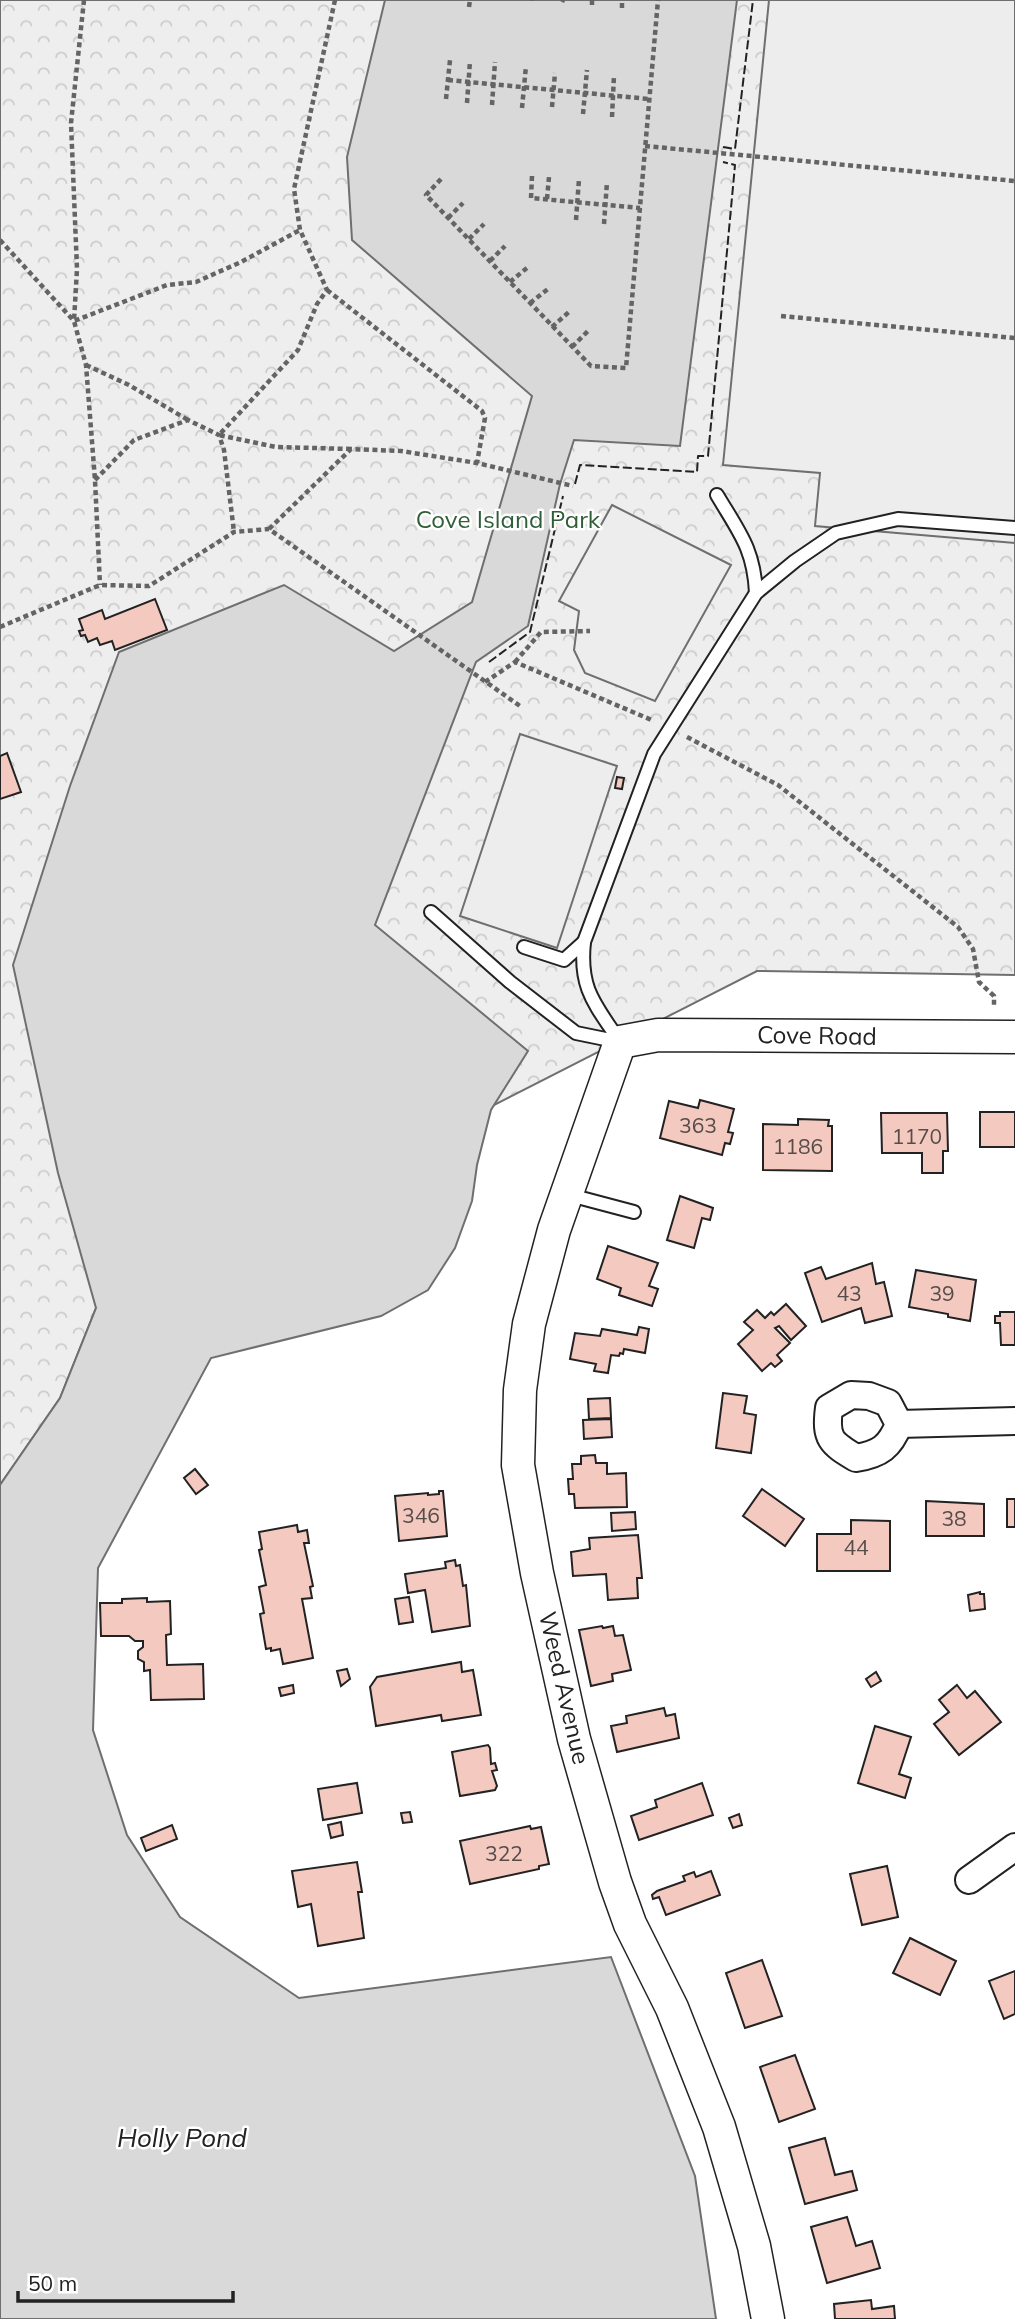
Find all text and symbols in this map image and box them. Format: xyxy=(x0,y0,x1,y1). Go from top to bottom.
park label: Cove Island Park xyxy=(416,504,601,534)
street label: Cove Road xyxy=(757,1019,877,1051)
house number: 363 xyxy=(679,1112,717,1138)
house number: 1170 xyxy=(892,1123,942,1149)
house number: 1186 xyxy=(773,1133,823,1159)
house number: 43 xyxy=(836,1280,862,1306)
house number: 39 xyxy=(929,1280,955,1306)
house number: 346 xyxy=(402,1502,440,1528)
house number: 38 xyxy=(941,1505,967,1531)
house number: 44 xyxy=(843,1534,869,1560)
street label: Weed Avenue xyxy=(533,1609,597,1767)
house number: 322 xyxy=(485,1840,523,1866)
water label: Holly Pond xyxy=(117,2121,247,2154)
scale bar xyxy=(18,2260,233,2304)
text: 50 m xyxy=(28,2270,77,2296)

